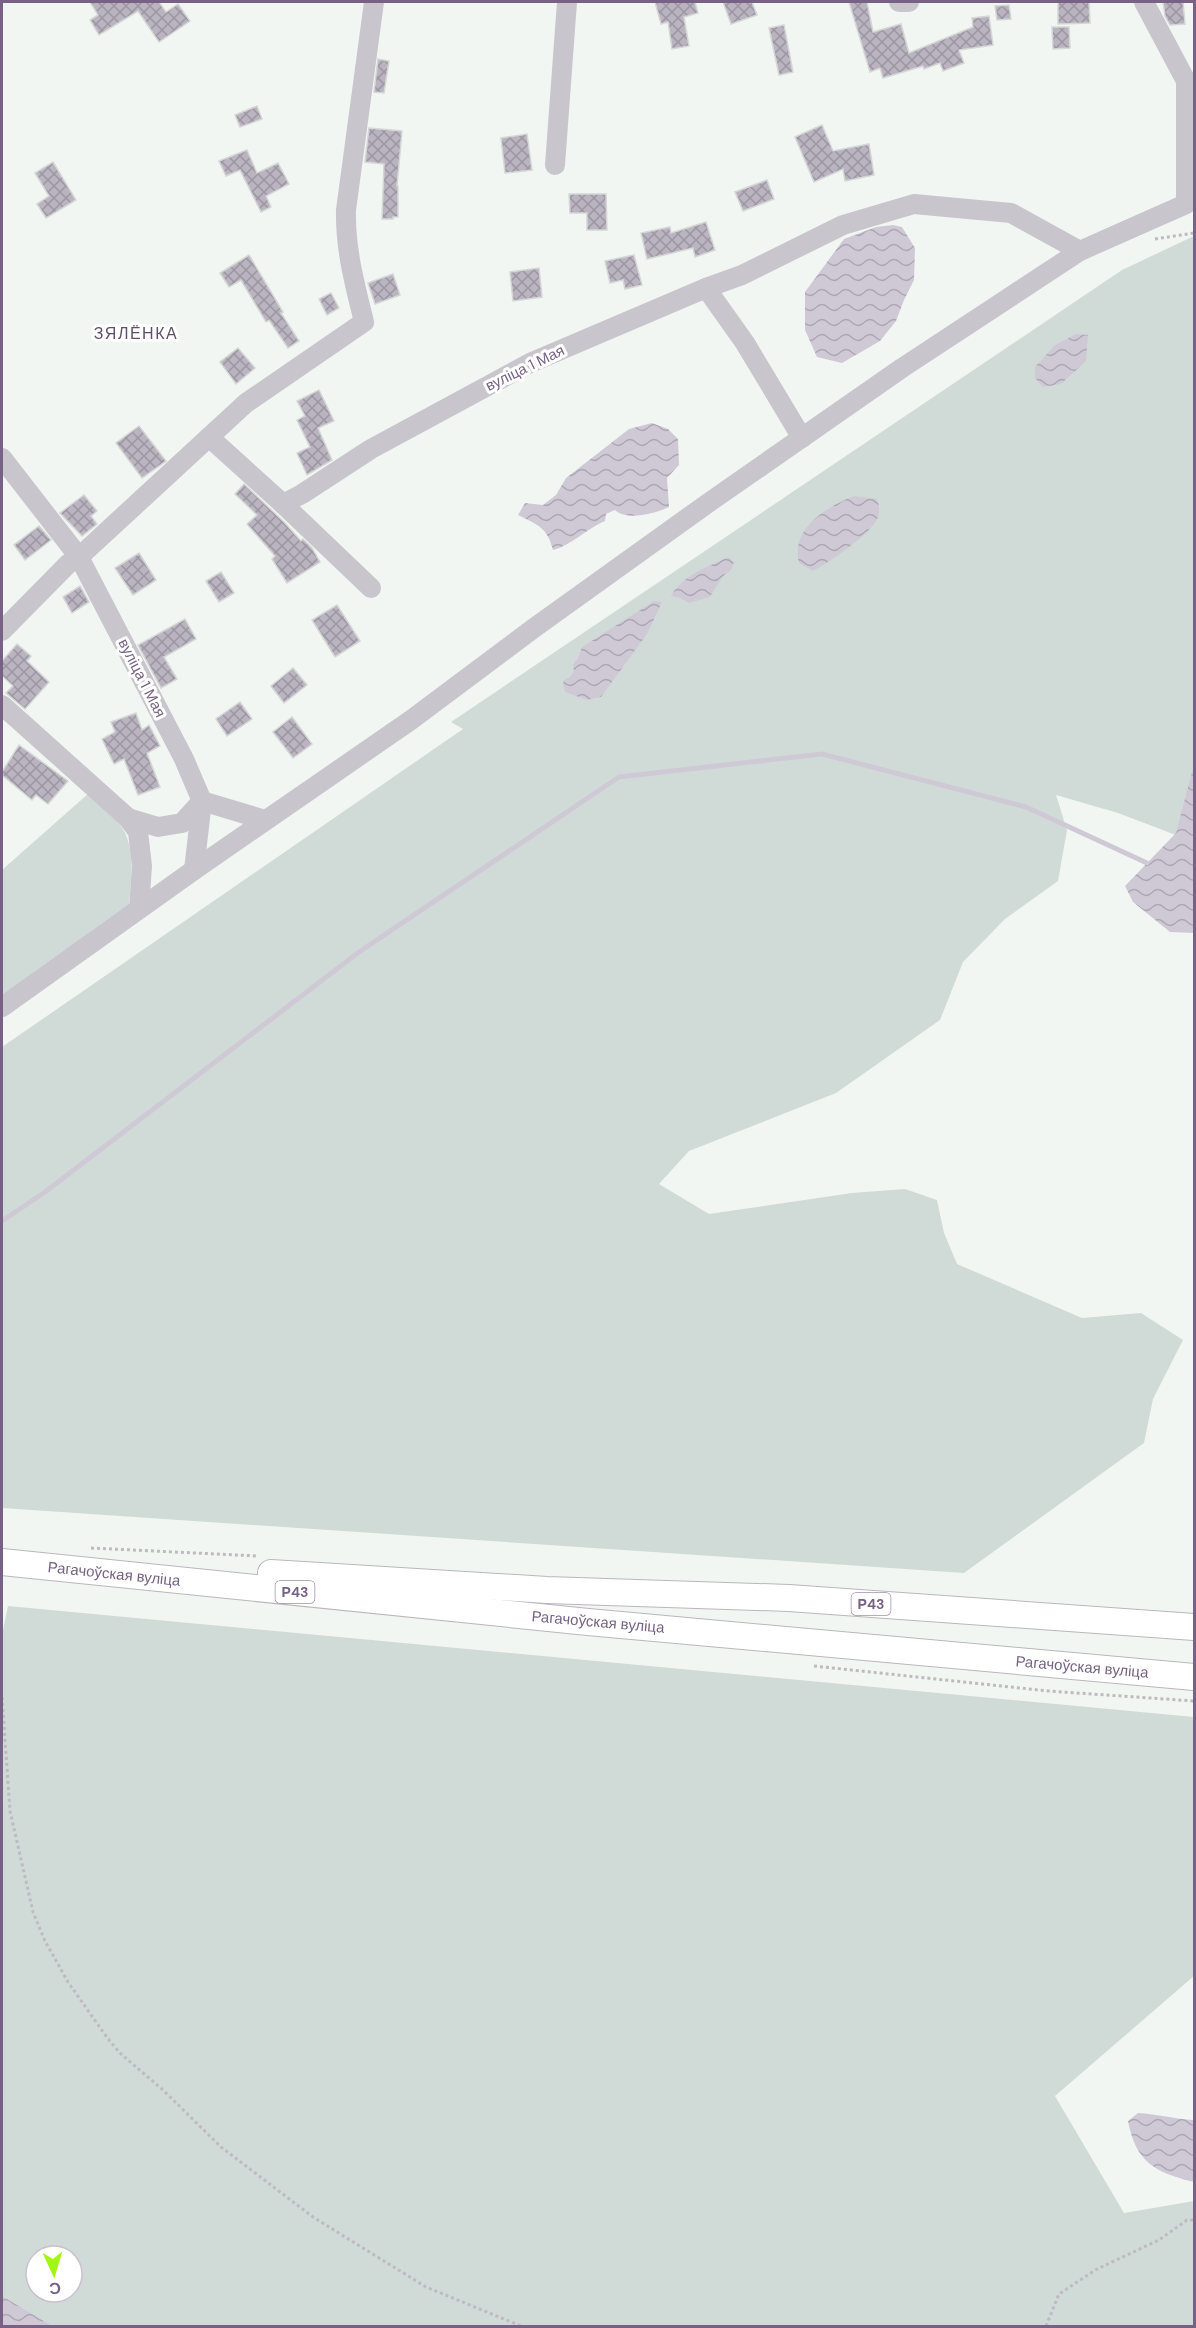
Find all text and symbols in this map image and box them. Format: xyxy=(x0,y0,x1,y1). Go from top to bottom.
district label: ЗЯЛЁНКА xyxy=(94,323,178,344)
street label: вуліца 1 Мая xyxy=(482,340,568,396)
street label: вуліца 1 Мая xyxy=(114,635,170,721)
street label: Рагачоўская вуліца xyxy=(47,1557,182,1591)
road number: Р43 xyxy=(276,1581,314,1603)
road number: Р43 xyxy=(852,1593,890,1615)
street label: Рагачоўская вуліца xyxy=(531,1606,666,1638)
street label: Рагачоўская вуліца xyxy=(1015,1651,1150,1683)
north arrow xyxy=(24,2244,84,2304)
text: С xyxy=(48,2278,62,2299)

